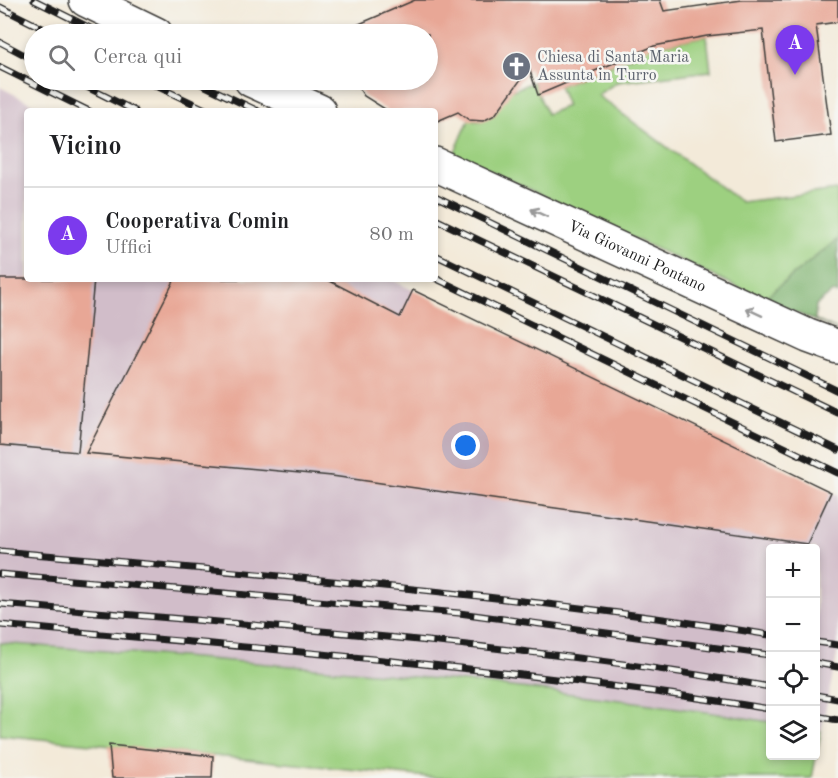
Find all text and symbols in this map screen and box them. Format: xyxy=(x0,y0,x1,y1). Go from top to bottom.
search box xyxy=(24,24,438,90)
pin: A xyxy=(776,26,814,75)
icon: search xyxy=(45,41,78,74)
text: Cerca qui xyxy=(93,46,182,68)
place label: Chiesa di Santa Maria Assunta in Turro xyxy=(537,50,689,84)
church icon: Chiesa di Santa Maria Assunta in Turro xyxy=(500,51,532,83)
text: Vicino xyxy=(48,134,122,160)
one-way arrow xyxy=(531,206,549,218)
text: Cooperativa Comin xyxy=(105,211,289,233)
street label: Via Giovanni Pontano xyxy=(565,218,708,296)
text: A xyxy=(60,225,75,245)
text: 80 m xyxy=(369,225,414,245)
text: Uffici xyxy=(105,238,152,258)
one-way arrow xyxy=(746,305,764,317)
your location xyxy=(451,431,480,460)
map controls xyxy=(766,544,820,760)
button: + xyxy=(766,544,820,598)
button: − xyxy=(766,598,820,652)
button: locate xyxy=(766,652,820,706)
button: layers xyxy=(766,706,820,760)

